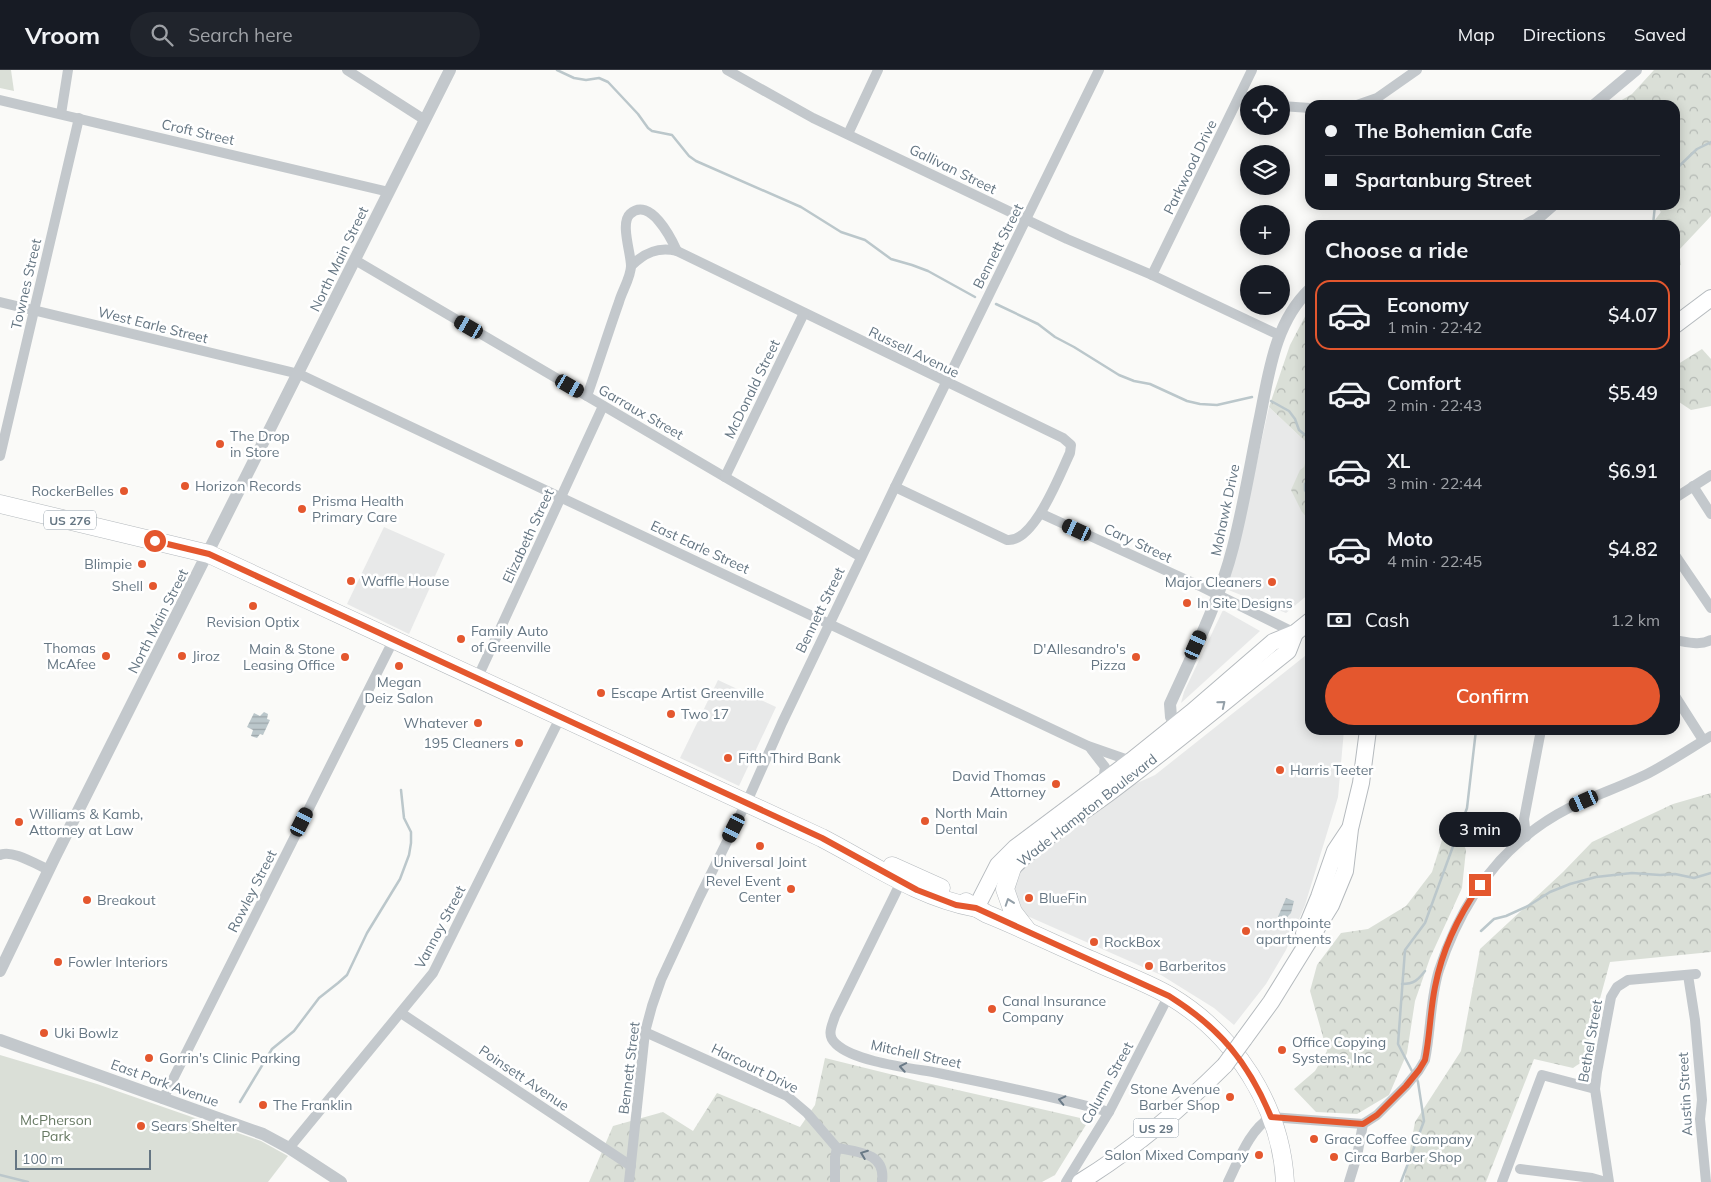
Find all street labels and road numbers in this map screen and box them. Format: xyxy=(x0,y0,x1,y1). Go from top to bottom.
street label: Croft Street xyxy=(160,115,236,149)
street label: Parkwood Drive xyxy=(1159,117,1221,217)
street label: Gallivan Street xyxy=(906,140,1000,198)
street label: Bennett Street xyxy=(969,200,1027,292)
street label: North Main Street xyxy=(306,203,372,315)
street label: Townes Street xyxy=(7,237,45,331)
street label: West Earle Street xyxy=(96,303,210,347)
street label: Russell Avenue xyxy=(866,322,962,382)
street label: McDonald Street xyxy=(720,336,784,442)
street label: Garraux Street xyxy=(595,380,687,444)
street label: Mohawk Drive xyxy=(1206,462,1244,558)
street label: Elizabeth Street xyxy=(498,486,558,586)
road number: US 276 xyxy=(44,510,96,530)
street label: East Earle Street xyxy=(648,516,752,578)
street label: Cary Street xyxy=(1101,519,1175,567)
street label: Bennett Street xyxy=(791,564,849,656)
street label: North Main Street xyxy=(124,566,192,676)
street label: Wade Hampton Boulevard xyxy=(1013,750,1161,870)
street label: Rowley Street xyxy=(223,847,281,935)
street label: Vannoy Street xyxy=(411,882,469,972)
street label: Bethel Street xyxy=(1574,998,1606,1084)
street label: Bennett Street xyxy=(614,1021,644,1115)
street label: Mitchell Street xyxy=(869,1036,963,1072)
street label: Harcourt Drive xyxy=(708,1039,802,1097)
street label: Column Street xyxy=(1077,1039,1137,1127)
street label: Poinsett Avenue xyxy=(475,1041,573,1115)
street label: Austin Street xyxy=(1674,1051,1696,1136)
street label: East Park Avenue xyxy=(108,1055,222,1111)
road number: US 29 xyxy=(1134,1118,1178,1138)

